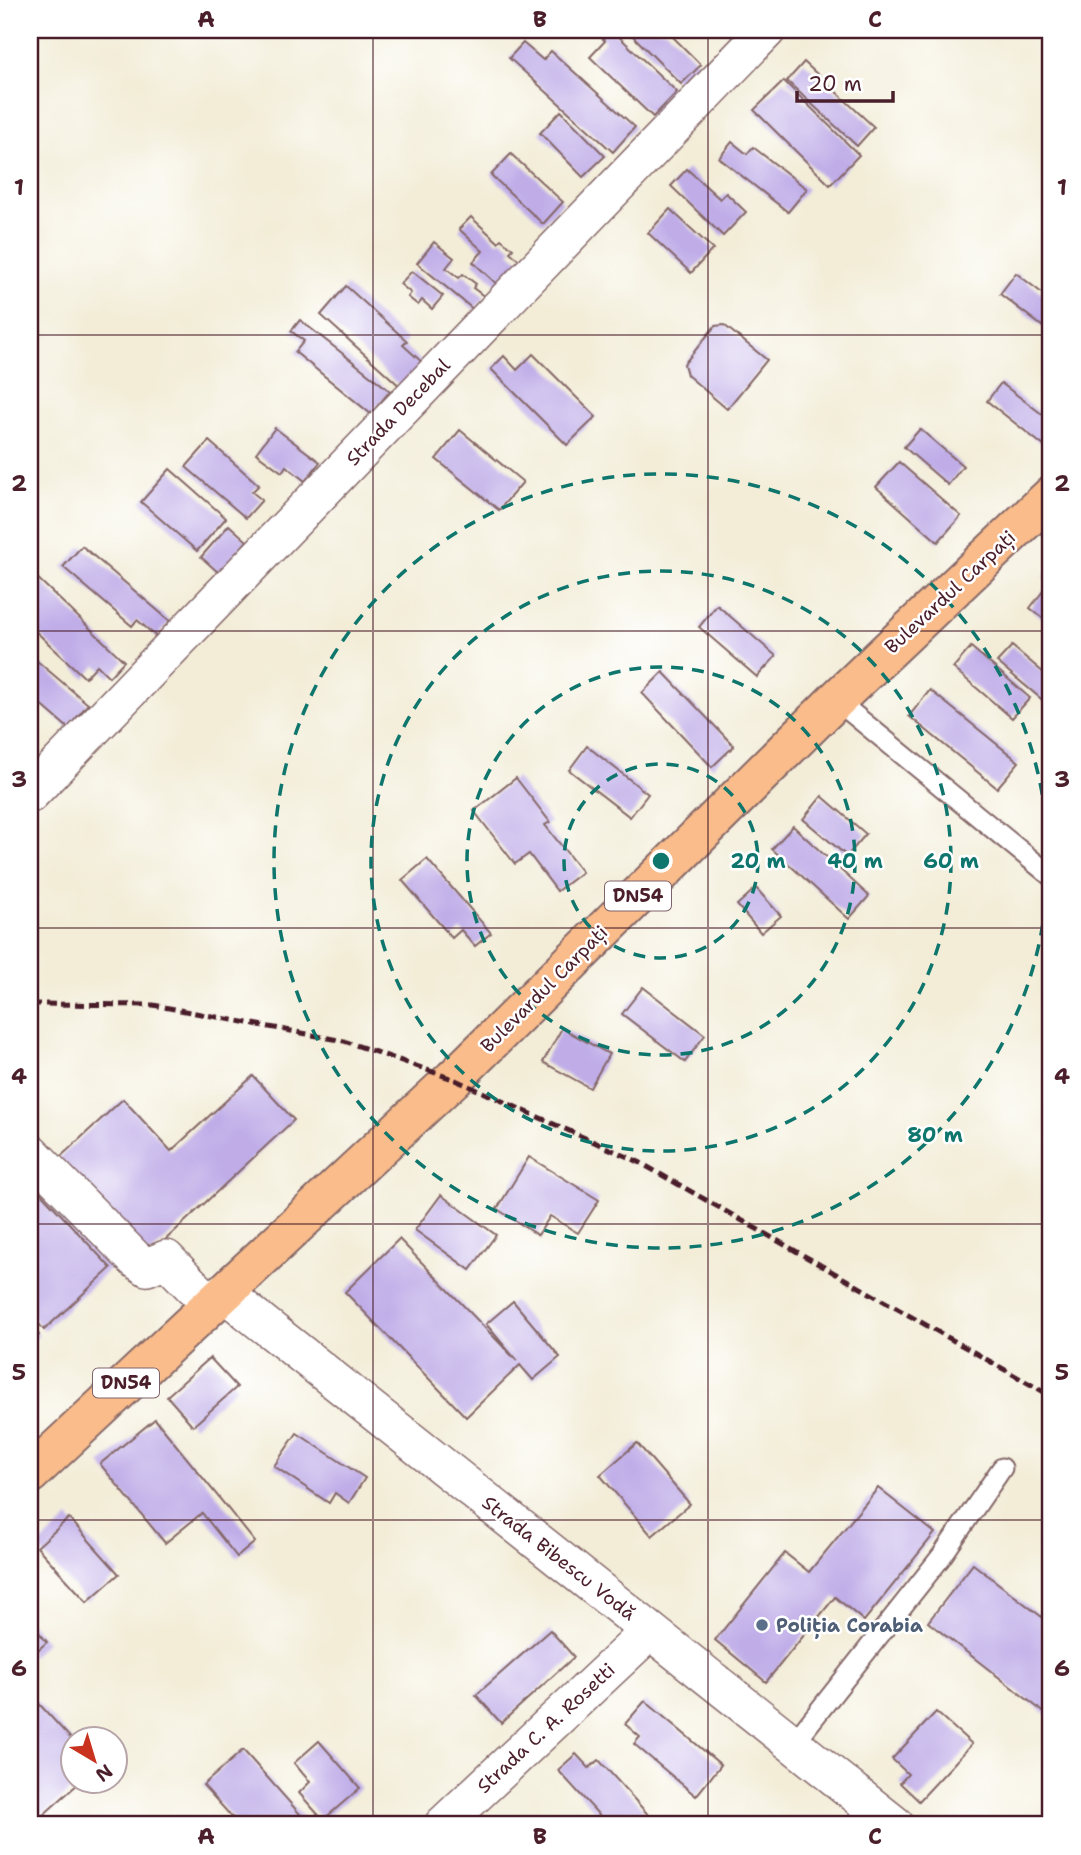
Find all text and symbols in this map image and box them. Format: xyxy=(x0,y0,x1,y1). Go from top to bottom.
text: A xyxy=(197,4,215,34)
text: B xyxy=(533,4,547,34)
text: C xyxy=(868,4,882,34)
scale bar xyxy=(797,60,894,104)
text: 20 m xyxy=(808,70,862,98)
text: 1 xyxy=(14,172,24,202)
text: 1 xyxy=(1057,172,1067,202)
street label: Strada Decebal xyxy=(341,353,456,471)
text: 2 xyxy=(11,468,27,498)
text: 2 xyxy=(1054,468,1070,498)
street label: Bulevardul Carpați xyxy=(879,525,1021,660)
text: 3 xyxy=(11,764,27,794)
text: 3 xyxy=(1054,764,1070,794)
text: 20 m xyxy=(730,847,786,875)
text: 40 m xyxy=(827,847,883,875)
text: 60 m xyxy=(923,847,979,875)
centre of rings xyxy=(649,849,673,873)
road number: DN54 xyxy=(605,882,671,911)
street label: Bulevardul Carpați xyxy=(475,920,614,1059)
text: 4 xyxy=(11,1061,27,1091)
text: 4 xyxy=(1054,1061,1070,1091)
text: 80 m xyxy=(907,1121,963,1149)
text: 5 xyxy=(12,1357,26,1387)
text: 5 xyxy=(1055,1357,1069,1387)
road number: DN54 xyxy=(93,1368,159,1398)
street label: Strada Bibescu Vodă xyxy=(477,1490,641,1626)
place label: Poliția Corabia xyxy=(776,1613,923,1639)
marker: Poliția Corabia xyxy=(754,1617,770,1633)
text: 6 xyxy=(11,1653,27,1683)
text: 6 xyxy=(1054,1653,1070,1683)
street label: Strada C. A. Rosetti xyxy=(472,1657,620,1799)
north arrow xyxy=(60,1726,130,1796)
text: N xyxy=(91,1759,118,1787)
text: A xyxy=(197,1821,215,1851)
text: B xyxy=(533,1821,547,1851)
text: C xyxy=(868,1821,882,1851)

